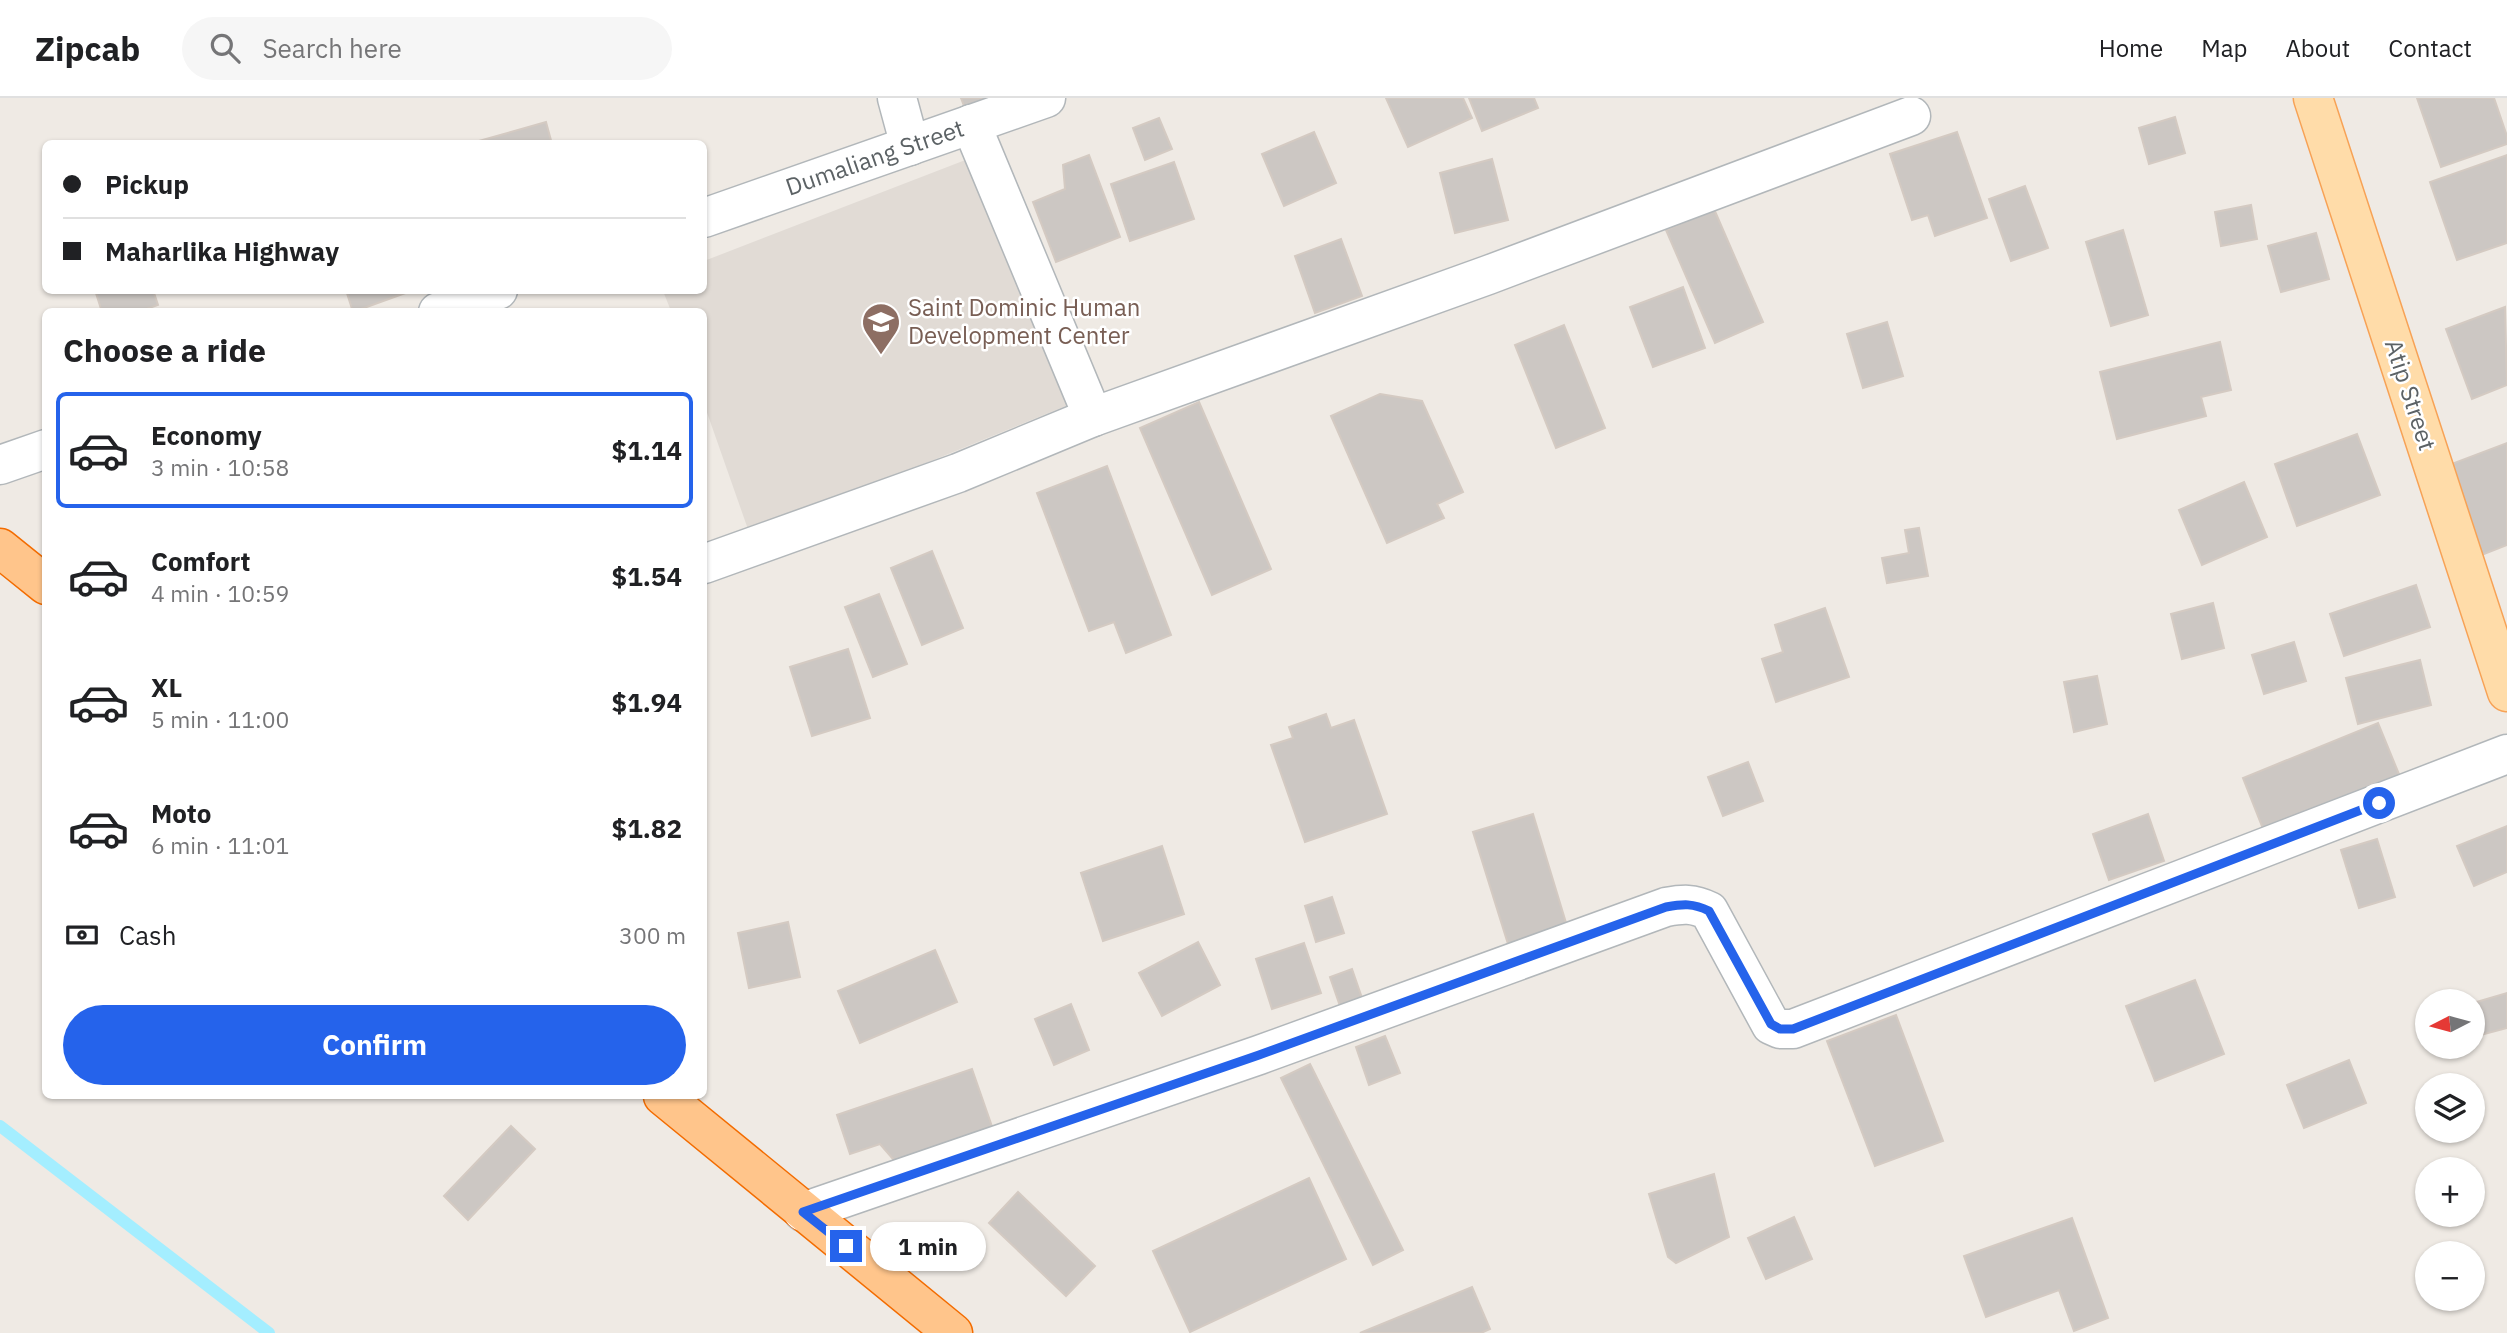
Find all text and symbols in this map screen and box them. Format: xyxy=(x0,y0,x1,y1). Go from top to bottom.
search box xyxy=(182,17,672,80)
text: Zipcab xyxy=(35,27,140,70)
icon: search xyxy=(206,29,244,67)
text: Search here xyxy=(262,31,402,65)
text: Home xyxy=(2099,32,2163,64)
text: Map xyxy=(2201,32,2247,64)
text: About xyxy=(2285,32,2350,64)
text: Contact xyxy=(2388,32,2472,64)
street label: Dumaliang Street xyxy=(781,112,968,203)
text: Pickup xyxy=(105,167,189,201)
text: Maharlika Highway xyxy=(105,234,339,268)
place label: Saint Dominic Human Development Center xyxy=(908,291,1140,351)
school or university icon: Saint Dominic Human Development Center xyxy=(860,301,902,356)
text: Choose a ride xyxy=(63,329,266,371)
street label: Atip Street xyxy=(2378,335,2444,454)
text: Economy xyxy=(151,418,262,452)
icon: car xyxy=(67,419,130,482)
text: $1.14 xyxy=(612,433,682,467)
text: 3 min · 10:58 xyxy=(151,452,289,482)
text: Comfort xyxy=(151,544,250,578)
icon: car xyxy=(67,545,130,608)
text: $1.54 xyxy=(612,559,682,593)
text: 4 min · 10:59 xyxy=(151,578,289,608)
text: XL xyxy=(151,670,182,704)
icon: car xyxy=(67,671,130,734)
text: $1.94 xyxy=(612,685,682,719)
text: 5 min · 11:00 xyxy=(151,704,289,734)
route start xyxy=(2363,787,2395,819)
text: Moto xyxy=(151,796,211,830)
icon: car xyxy=(67,797,130,860)
text: $1.82 xyxy=(612,811,682,845)
text: 6 min · 11:01 xyxy=(151,830,289,860)
icon: cash xyxy=(63,916,101,954)
text: Cash xyxy=(119,918,176,952)
text: 300 m xyxy=(619,920,686,950)
north arrow xyxy=(2415,989,2485,1059)
map controls xyxy=(2415,989,2485,1311)
button: Confirm xyxy=(63,1005,686,1085)
button: layers xyxy=(2415,1073,2485,1143)
button: + xyxy=(2415,1157,2485,1227)
callout: 1 min xyxy=(870,1222,986,1270)
route end xyxy=(830,1230,862,1262)
text: 1 min xyxy=(898,1231,958,1261)
button: − xyxy=(2415,1241,2485,1311)

